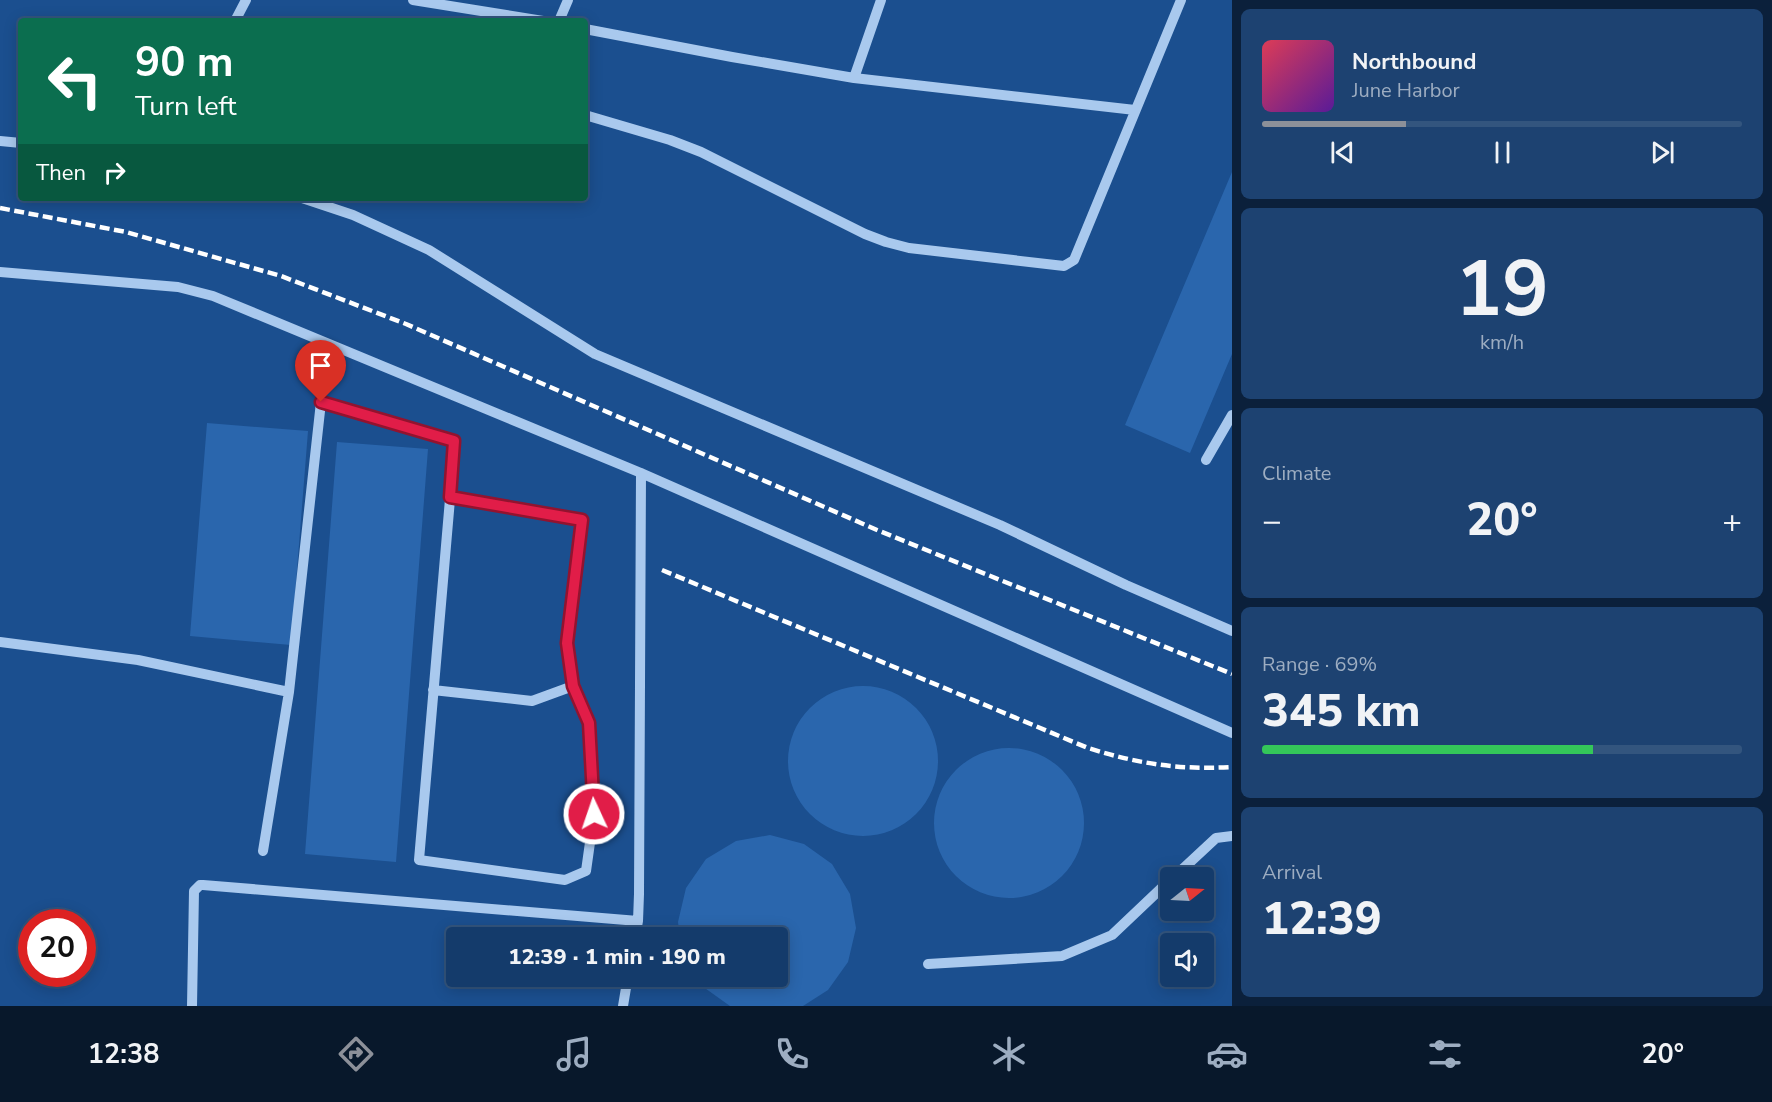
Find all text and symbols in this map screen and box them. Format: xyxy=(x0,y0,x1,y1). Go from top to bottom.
text: 90 m xyxy=(135,34,234,91)
icon: left xyxy=(36,42,114,120)
text: Northbound xyxy=(1352,47,1476,77)
text: June Harbor xyxy=(1352,77,1460,104)
text: Turn left xyxy=(135,88,236,125)
icon: previous xyxy=(1326,136,1359,169)
icon: pause xyxy=(1486,136,1519,169)
icon: next xyxy=(1646,136,1679,169)
icon: right xyxy=(98,156,131,189)
text: Then xyxy=(36,158,86,188)
text: 19 xyxy=(1455,236,1549,343)
text: km/h xyxy=(1480,329,1524,356)
pin xyxy=(295,340,346,402)
icon: arrive xyxy=(304,349,337,382)
text: Climate xyxy=(1262,460,1331,487)
text: 20° xyxy=(1466,490,1538,551)
text: − xyxy=(1262,499,1282,544)
text: + xyxy=(1722,499,1742,544)
text: Range · 69% xyxy=(1262,651,1377,678)
text: 345 km xyxy=(1262,681,1421,742)
position arrow xyxy=(562,782,626,846)
text: Arrival xyxy=(1262,859,1322,886)
north arrow xyxy=(1160,867,1214,921)
map controls xyxy=(1160,867,1214,987)
text: 12:39 xyxy=(1262,889,1382,950)
speed limit sign: 20 xyxy=(18,909,96,987)
button: sound xyxy=(1160,933,1214,987)
text: 12:39 · 1 min · 190 m xyxy=(508,942,726,972)
icon: directions xyxy=(335,1033,377,1075)
icon: music xyxy=(553,1033,595,1075)
icon: phone xyxy=(771,1033,813,1075)
icon: climate xyxy=(988,1033,1030,1075)
icon: car xyxy=(1206,1033,1248,1075)
icon: filters xyxy=(1424,1033,1466,1075)
text: 12:38 xyxy=(88,1036,159,1073)
text: 20° xyxy=(1641,1036,1684,1073)

